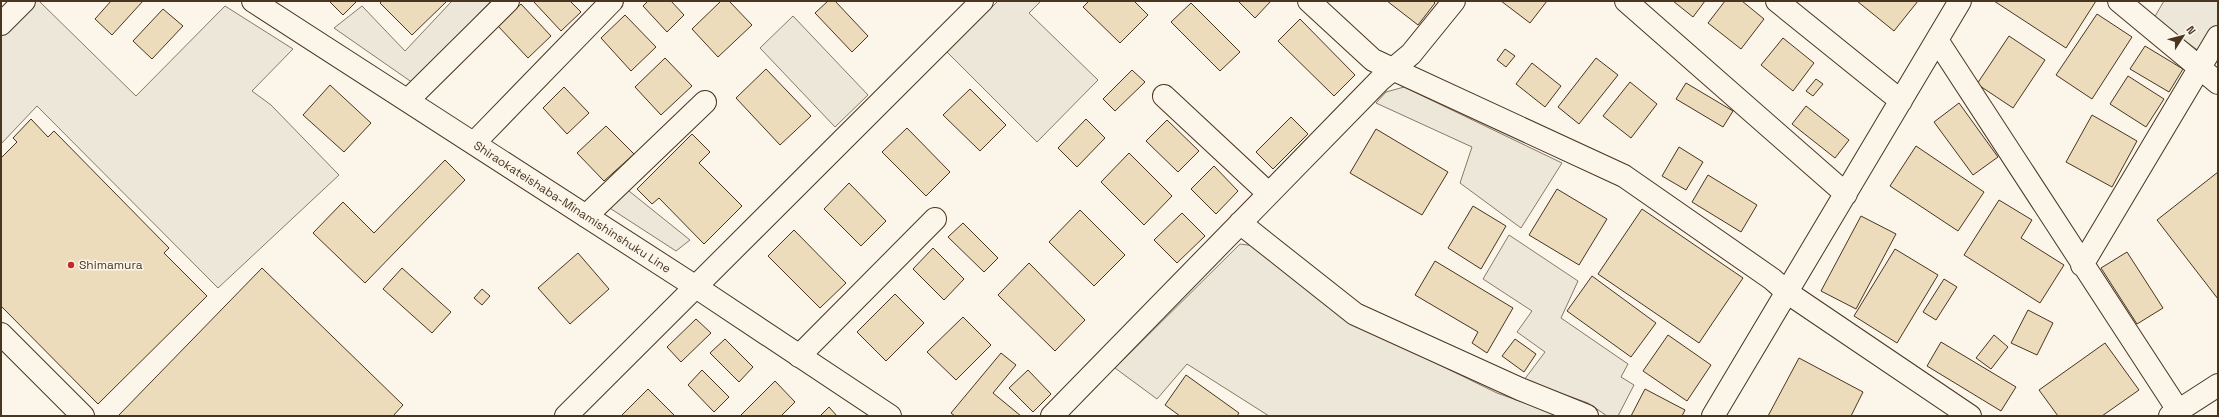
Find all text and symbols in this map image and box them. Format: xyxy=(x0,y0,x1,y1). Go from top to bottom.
north arrow xyxy=(2163,16,2203,56)
text: N xyxy=(2183,23,2199,37)
street label: Shiraokateishaba-Minamishinshuku Line xyxy=(471,138,674,277)
place label: Shimamura xyxy=(79,257,143,273)
marker: Shimamura xyxy=(66,260,76,270)

